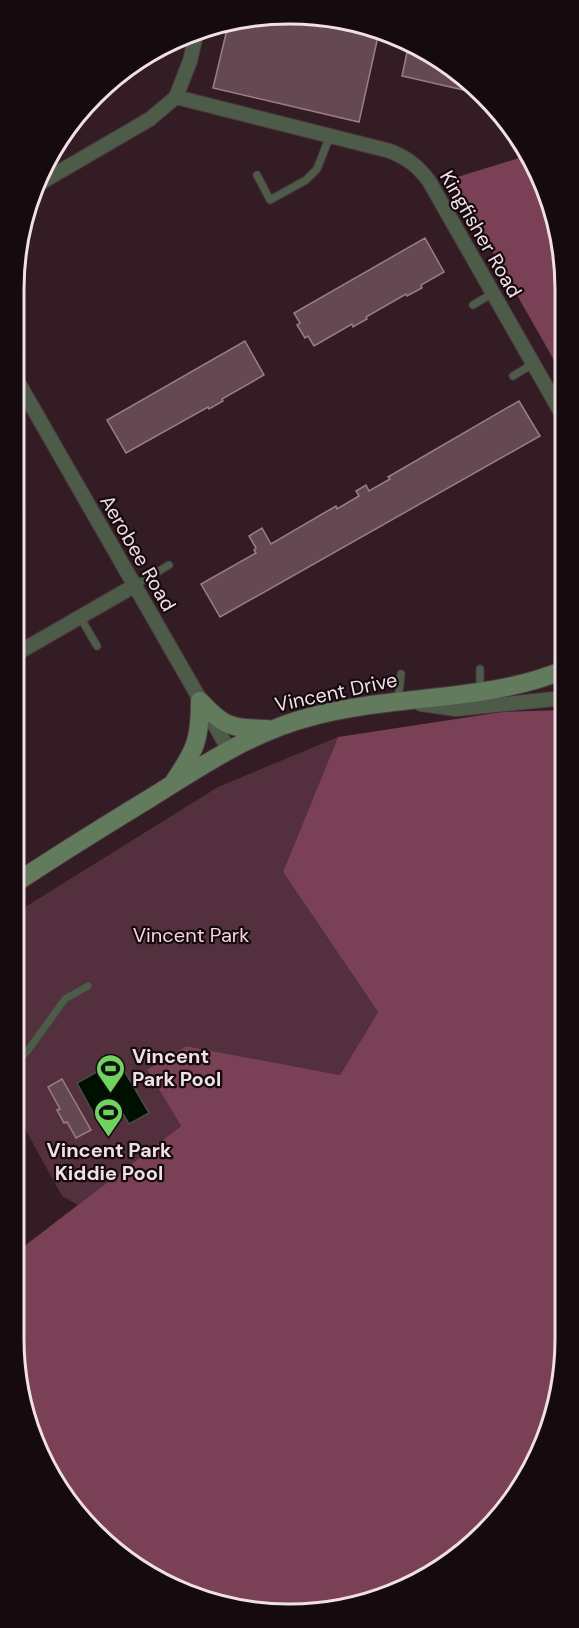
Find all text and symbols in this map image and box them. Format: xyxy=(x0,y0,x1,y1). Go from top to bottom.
street label: Kingfisher Road xyxy=(434,166,528,302)
street label: Aerobee Road xyxy=(94,490,182,616)
street label: Vincent Drive xyxy=(272,666,400,718)
park label: Vincent Park xyxy=(133,922,249,948)
place label: Vincent Park Pool xyxy=(132,1043,221,1092)
sports icon: Vincent Park Pool xyxy=(95,1052,127,1094)
sports icon: Vincent Park Kiddie Pool xyxy=(93,1096,125,1138)
place label: Vincent Park Kiddie Pool xyxy=(47,1137,172,1186)

